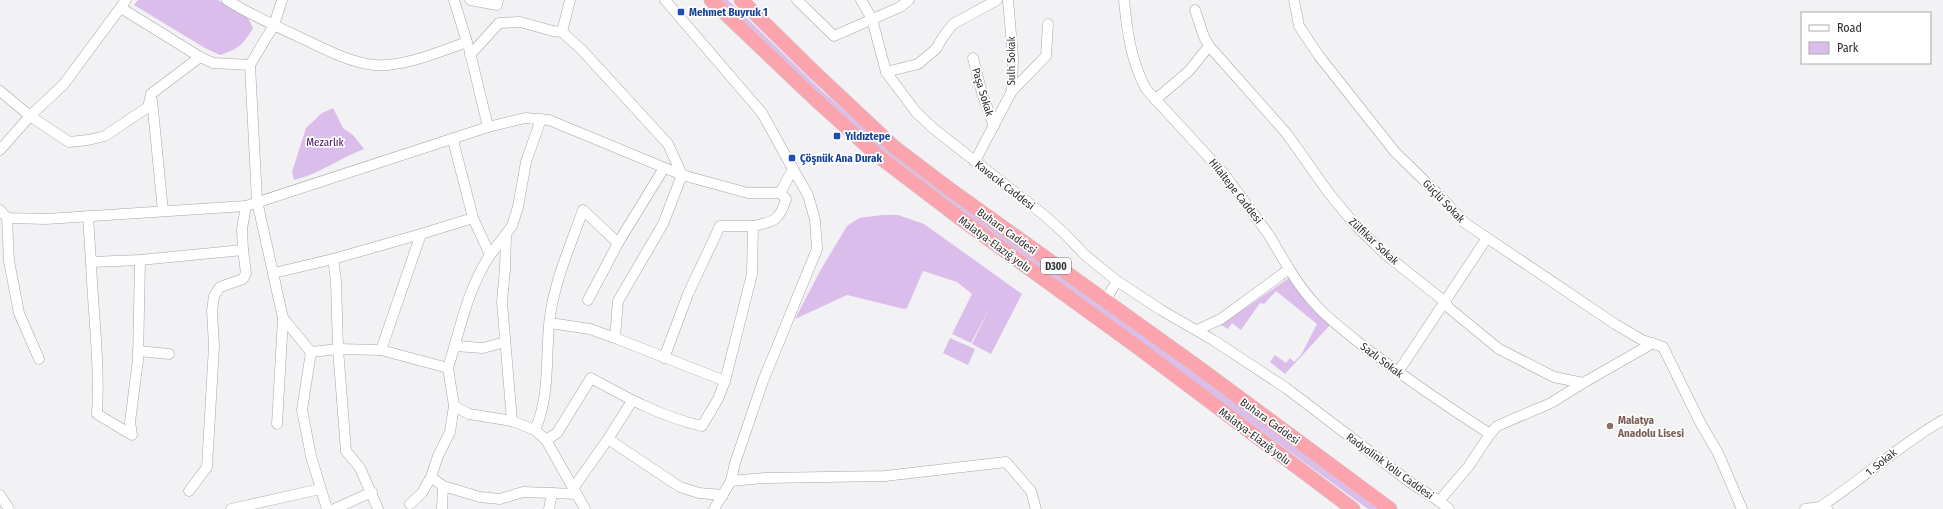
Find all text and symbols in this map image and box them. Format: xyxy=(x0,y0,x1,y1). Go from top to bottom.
place label: Mehmet Buyruk 1 xyxy=(689,6,768,19)
marker: Mehmet Buyruk 1 xyxy=(676,7,686,17)
legend xyxy=(1801,12,1931,64)
text: Road xyxy=(1837,21,1862,35)
street label: Sulh Sokak xyxy=(1005,36,1018,86)
text: Park xyxy=(1837,41,1859,55)
street label: Paşa Sokak xyxy=(969,66,996,119)
place label: Yıldıztepe xyxy=(844,130,891,143)
marker: Yıldıztepe xyxy=(832,131,842,141)
park label: Mezarlık xyxy=(306,136,345,149)
place label: Çöşnük Ana Durak xyxy=(800,152,883,165)
marker: Çöşnük Ana Durak xyxy=(787,153,797,163)
street label: Hilaltepe Caddesi xyxy=(1206,156,1265,227)
street label: Kavacık Caddesi xyxy=(972,158,1037,213)
street label: Güçlü Sokak xyxy=(1420,177,1468,226)
street label: Buhara Caddesi xyxy=(975,206,1039,257)
street label: Malatya-Elazığ yolu xyxy=(956,214,1034,275)
street label: Zülfikar Sokak xyxy=(1346,215,1402,268)
road number: D300 xyxy=(1041,258,1071,274)
street label: Sazlı Sokak xyxy=(1358,340,1406,381)
street label: Buhara Caddesi xyxy=(1238,396,1302,447)
street label: Malatya-Elazığ yolu xyxy=(1216,405,1293,468)
place label: Malatya Anadolu Lisesi xyxy=(1617,414,1684,440)
marker: Malatya Anadolu Lisesi xyxy=(1605,421,1615,431)
street label: Radyolink Yolu Caddesi xyxy=(1344,430,1436,502)
street label: 1. Sokak xyxy=(1863,445,1900,479)

